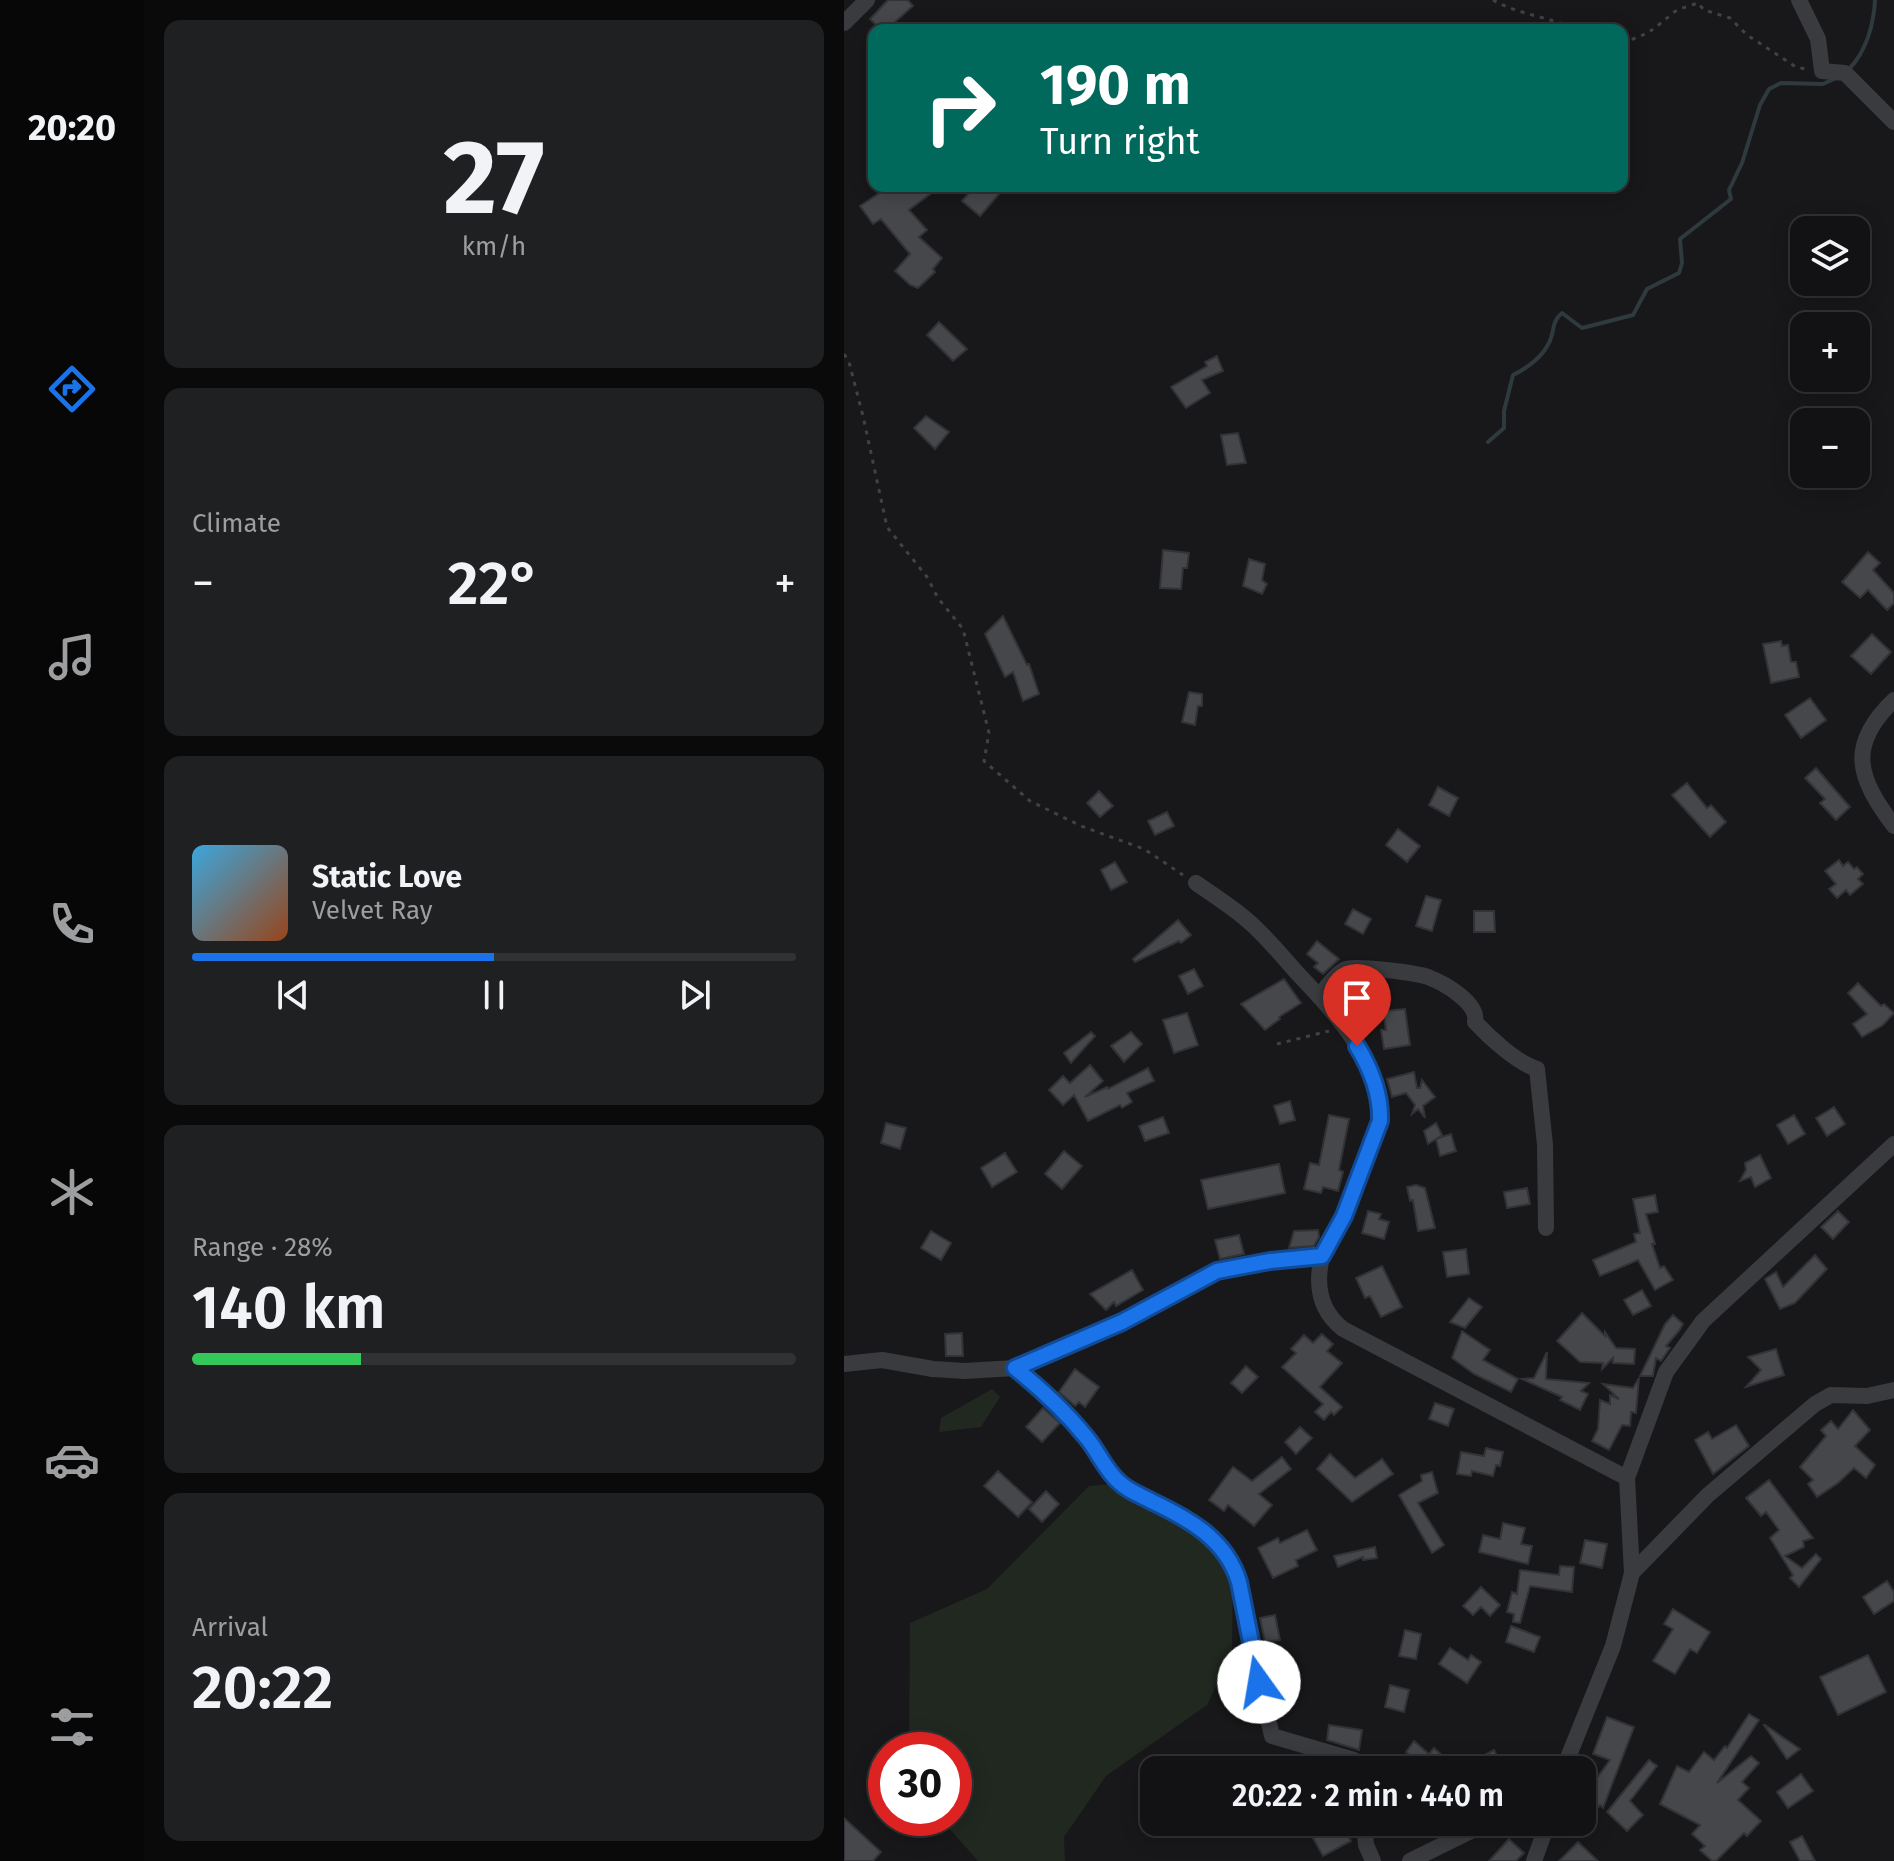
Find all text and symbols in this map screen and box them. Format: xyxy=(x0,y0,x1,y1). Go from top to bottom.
text: 190 m xyxy=(1040,52,1191,119)
icon: right xyxy=(908,56,1012,160)
text: 20:20 xyxy=(28,106,116,150)
text: 27 xyxy=(443,116,545,241)
text: Turn right xyxy=(1040,120,1200,164)
map controls xyxy=(1790,216,1870,488)
button: layers xyxy=(1790,216,1870,296)
text: km/h xyxy=(462,231,526,262)
button: + xyxy=(1790,312,1870,392)
icon: directions xyxy=(44,361,100,417)
button: − xyxy=(1790,408,1870,488)
text: Climate xyxy=(192,508,281,539)
text: 22° xyxy=(448,548,540,620)
text: − xyxy=(192,557,214,610)
text: + xyxy=(774,557,796,610)
icon: music xyxy=(44,629,100,685)
text: Static Love xyxy=(312,859,462,895)
text: Velvet Ray xyxy=(312,895,432,926)
icon: phone xyxy=(44,896,100,952)
pin xyxy=(1323,964,1391,1046)
icon: previous xyxy=(271,973,315,1017)
icon: pause xyxy=(472,973,516,1017)
icon: next xyxy=(673,973,717,1017)
icon: arrive xyxy=(1335,976,1379,1020)
icon: climate xyxy=(44,1164,100,1220)
text: Range · 28% xyxy=(192,1232,333,1263)
text: 140 km xyxy=(192,1272,386,1344)
icon: car xyxy=(44,1432,100,1488)
text: Arrival xyxy=(192,1612,268,1643)
position arrow xyxy=(1217,1640,1301,1724)
text: 20:22 xyxy=(192,1652,333,1724)
icon: filters xyxy=(44,1699,100,1755)
speed limit sign: 30 xyxy=(868,1732,972,1836)
text: 20:22 · 2 min · 440 m xyxy=(1232,1778,1504,1814)

